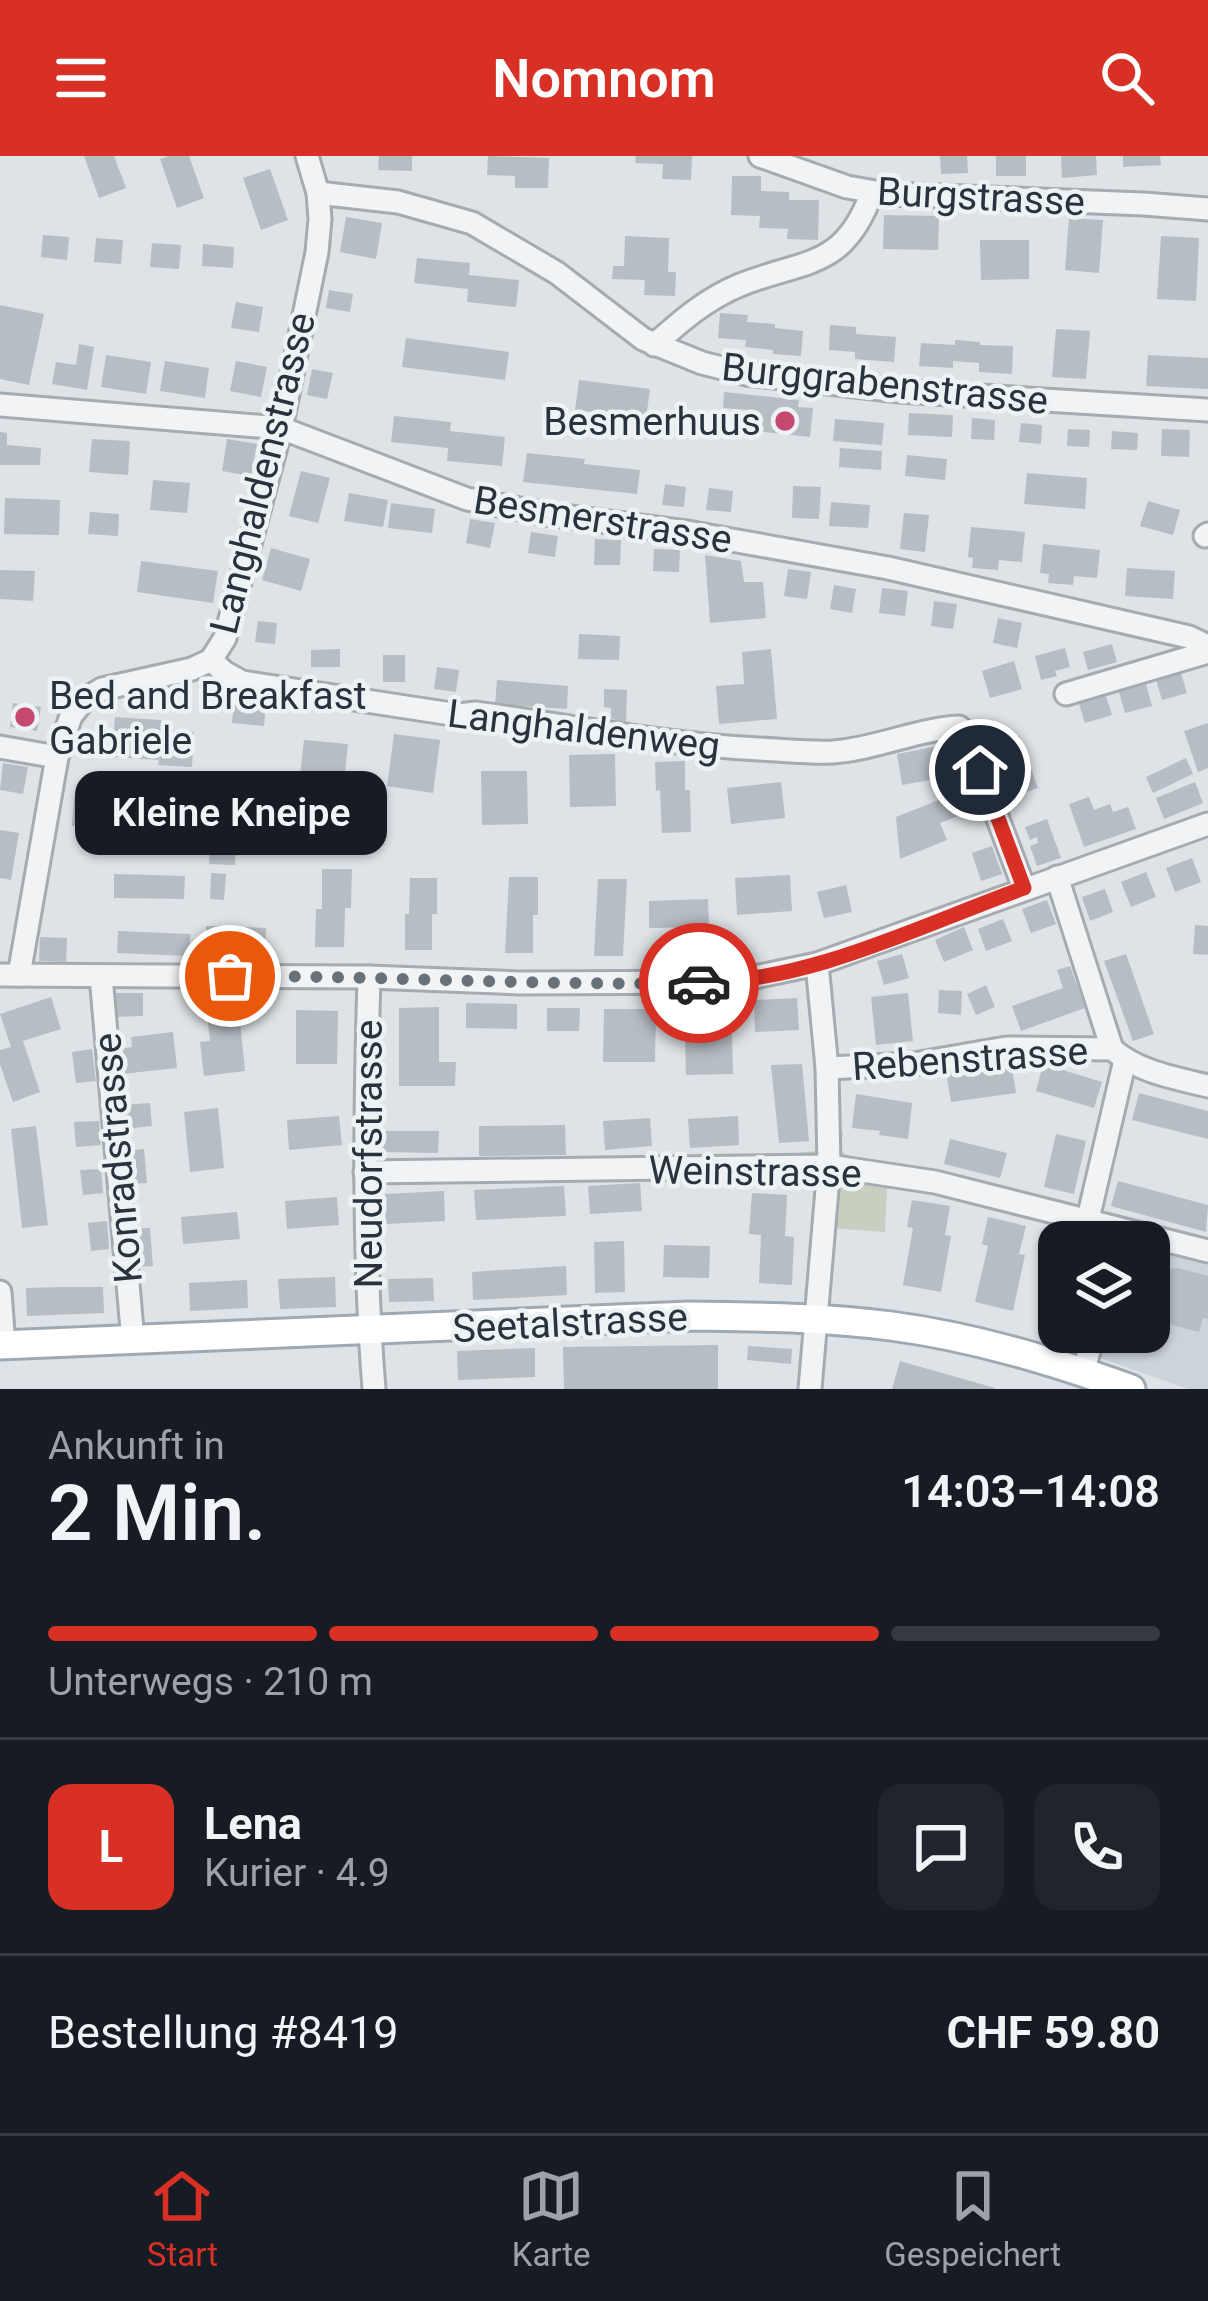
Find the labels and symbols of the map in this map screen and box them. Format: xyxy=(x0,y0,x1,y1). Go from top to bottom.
street label: Burgstrasse xyxy=(876,169,1086,225)
street label: Langhaldenstrasse xyxy=(201,308,325,639)
street label: Burggrabenstrasse xyxy=(720,344,1050,424)
place label: Besmerhuus xyxy=(543,399,761,445)
marker: Besmerhuus xyxy=(772,408,798,434)
street label: Besmerstrasse xyxy=(470,477,735,563)
place label: Bed and Breakfast Gabriele xyxy=(49,673,367,764)
street label: Langhaldenweg xyxy=(445,690,723,770)
marker: Bed and Breakfast Gabriele xyxy=(12,704,38,730)
pin xyxy=(929,719,1031,821)
callout: Kleine Kneipe xyxy=(74,772,386,856)
courier xyxy=(639,923,759,1043)
pin xyxy=(179,925,281,1027)
street label: Neudorfstrasse xyxy=(346,1020,392,1288)
street label: Rebenstrasse xyxy=(851,1028,1090,1090)
street label: Konradstrasse xyxy=(84,1031,152,1285)
street label: Weinstrasse xyxy=(648,1147,862,1197)
street label: Seetalstrasse xyxy=(451,1294,689,1352)

